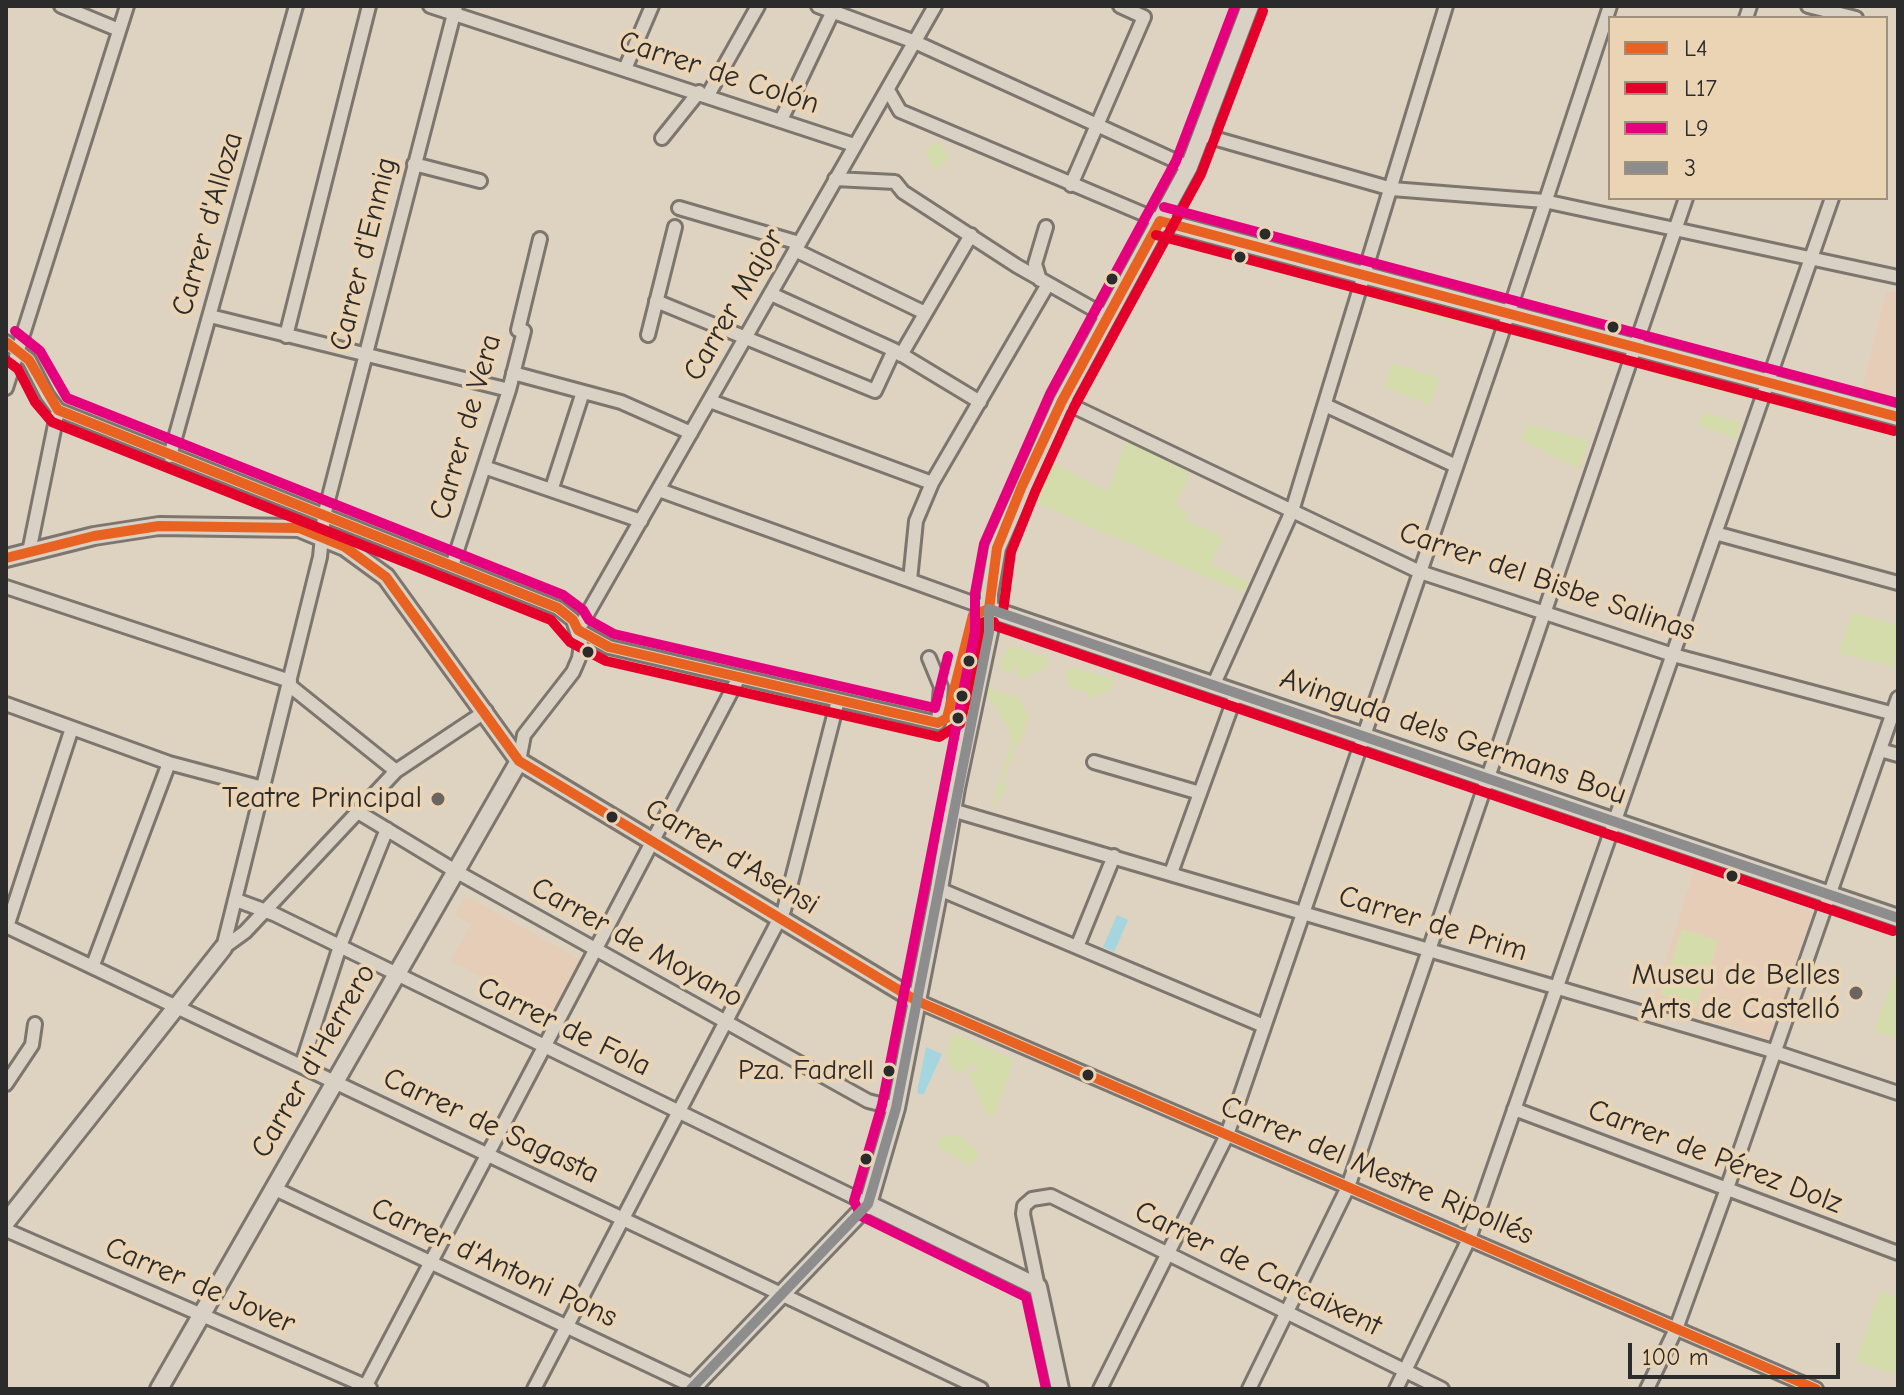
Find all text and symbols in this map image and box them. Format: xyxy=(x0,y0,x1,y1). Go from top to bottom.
legend xyxy=(1608,16,1888,200)
street label: Carrer de Colón xyxy=(614,24,824,122)
text: L4 xyxy=(1684,34,1708,62)
text: L17 xyxy=(1684,74,1717,102)
text: L9 xyxy=(1684,114,1709,142)
street label: Carrer d'Alloza xyxy=(165,128,251,320)
street label: Carrer d'Enmig xyxy=(323,154,405,354)
text: 3 xyxy=(1684,154,1696,182)
street label: Carrer Major xyxy=(676,223,792,387)
unlabelled marker xyxy=(1257,226,1273,242)
unlabelled marker xyxy=(1232,249,1248,265)
unlabelled marker xyxy=(1104,271,1120,287)
unlabelled marker xyxy=(1605,319,1621,335)
street label: Carrer de Vera xyxy=(422,330,510,524)
street label: Carrer del Bisbe Salinas xyxy=(1394,514,1700,650)
unlabelled marker xyxy=(580,644,596,660)
unlabelled marker xyxy=(961,653,977,669)
street label: Avinguda dels Germans Bou xyxy=(1275,661,1631,813)
unlabelled marker xyxy=(954,688,970,704)
unlabelled marker xyxy=(950,710,966,726)
place label: Teatre Principal xyxy=(222,781,422,817)
marker: Teatre Principal xyxy=(429,790,447,808)
street label: Carrer d'Asensi xyxy=(638,791,826,923)
unlabelled marker xyxy=(604,809,620,825)
unlabelled marker xyxy=(1724,868,1740,884)
street label: Carrer de Moyano xyxy=(525,870,749,1016)
street label: Carrer de Prim xyxy=(1334,878,1532,970)
street label: Carrer d'Herrero xyxy=(244,958,384,1164)
place label: Museu de Belles Arts de Castelló xyxy=(1632,958,1840,1028)
street label: Carrer de Fola xyxy=(471,969,657,1085)
marker: Museu de Belles Arts de Castelló xyxy=(1847,984,1865,1002)
place label: Pza. Fadrell xyxy=(738,1054,874,1088)
street label: Carrer de Sagasta xyxy=(377,1060,605,1192)
marker: Pza. Fadrell xyxy=(881,1063,897,1079)
unlabelled marker xyxy=(1080,1067,1096,1083)
street label: Carrer del Mestre Ripollés xyxy=(1215,1089,1539,1253)
street label: Carrer de Pérez Dolz xyxy=(1583,1092,1847,1222)
unlabelled marker xyxy=(858,1151,874,1167)
street label: Carrer d'Antoni Pons xyxy=(365,1190,623,1336)
street label: Carrer de Carcaixent xyxy=(1129,1194,1387,1344)
street label: Carrer de Jover xyxy=(99,1230,301,1342)
scale bar xyxy=(1632,1327,1844,1377)
text: 100 m xyxy=(1642,1343,1709,1371)

